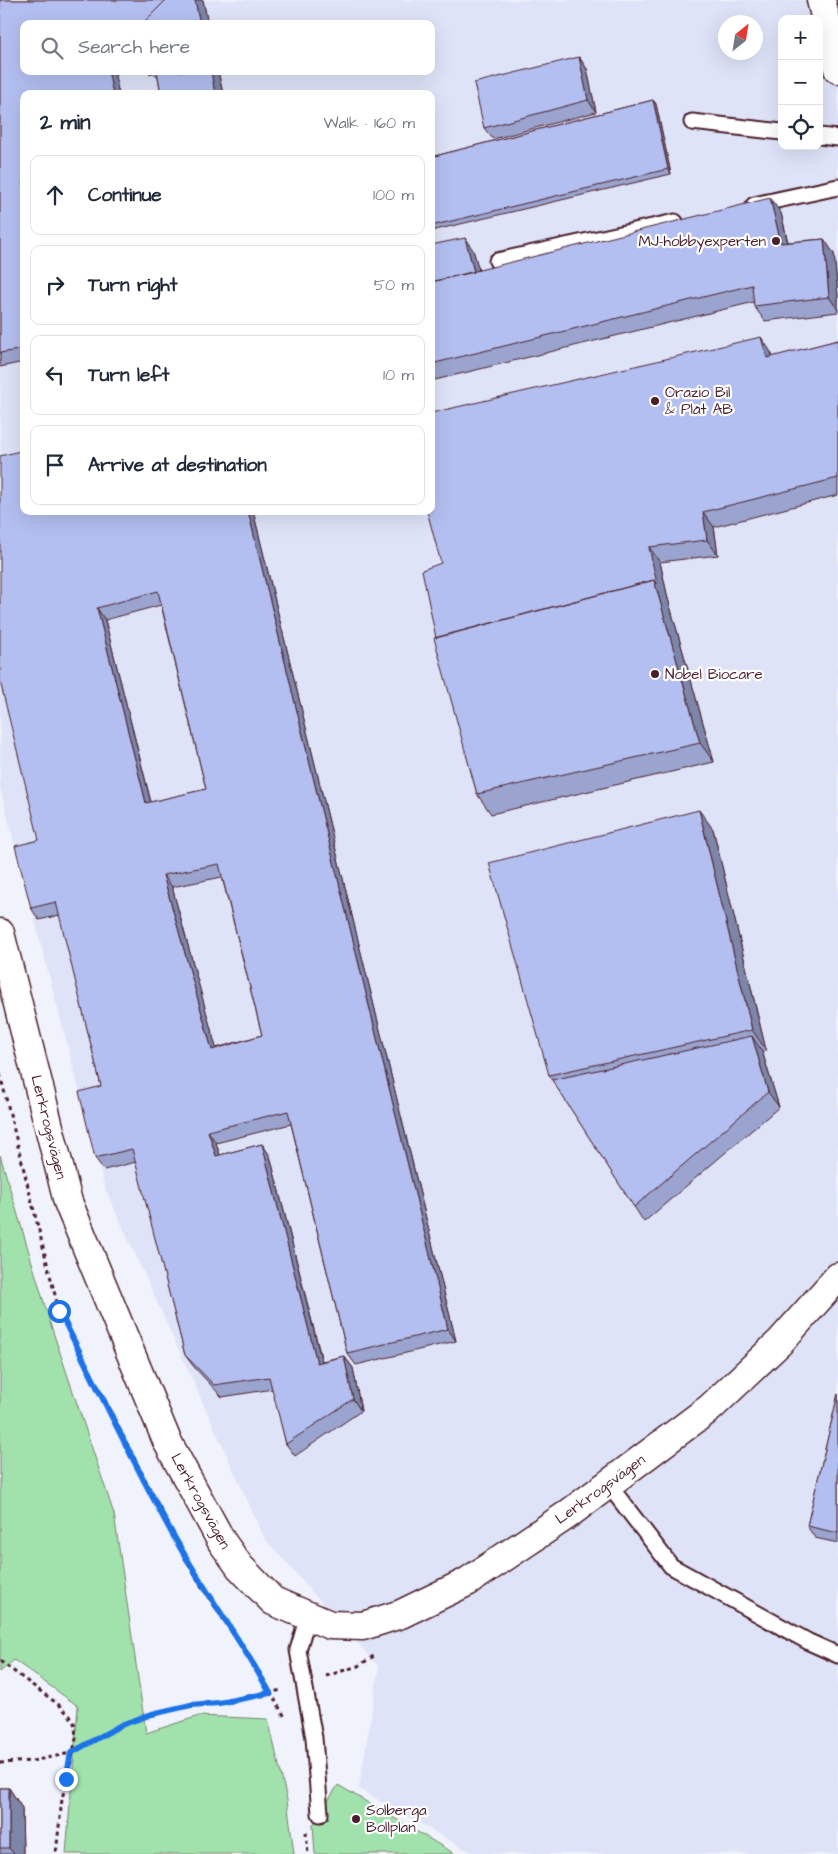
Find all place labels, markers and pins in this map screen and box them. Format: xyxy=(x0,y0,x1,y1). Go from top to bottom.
place label: MJ-hobbyexperten xyxy=(638,231,766,253)
marker: MJ-hobbyexperten xyxy=(770,235,782,247)
place label: Orazio Bil & Plåt AB xyxy=(665,382,733,420)
marker: Orazio Bil & Plåt AB xyxy=(649,395,661,407)
place label: Nobel Biocare xyxy=(665,664,763,685)
marker: Nobel Biocare xyxy=(649,668,661,680)
place label: Solberga Bollplan xyxy=(366,1800,427,1838)
marker: Solberga Bollplan xyxy=(350,1813,362,1825)

